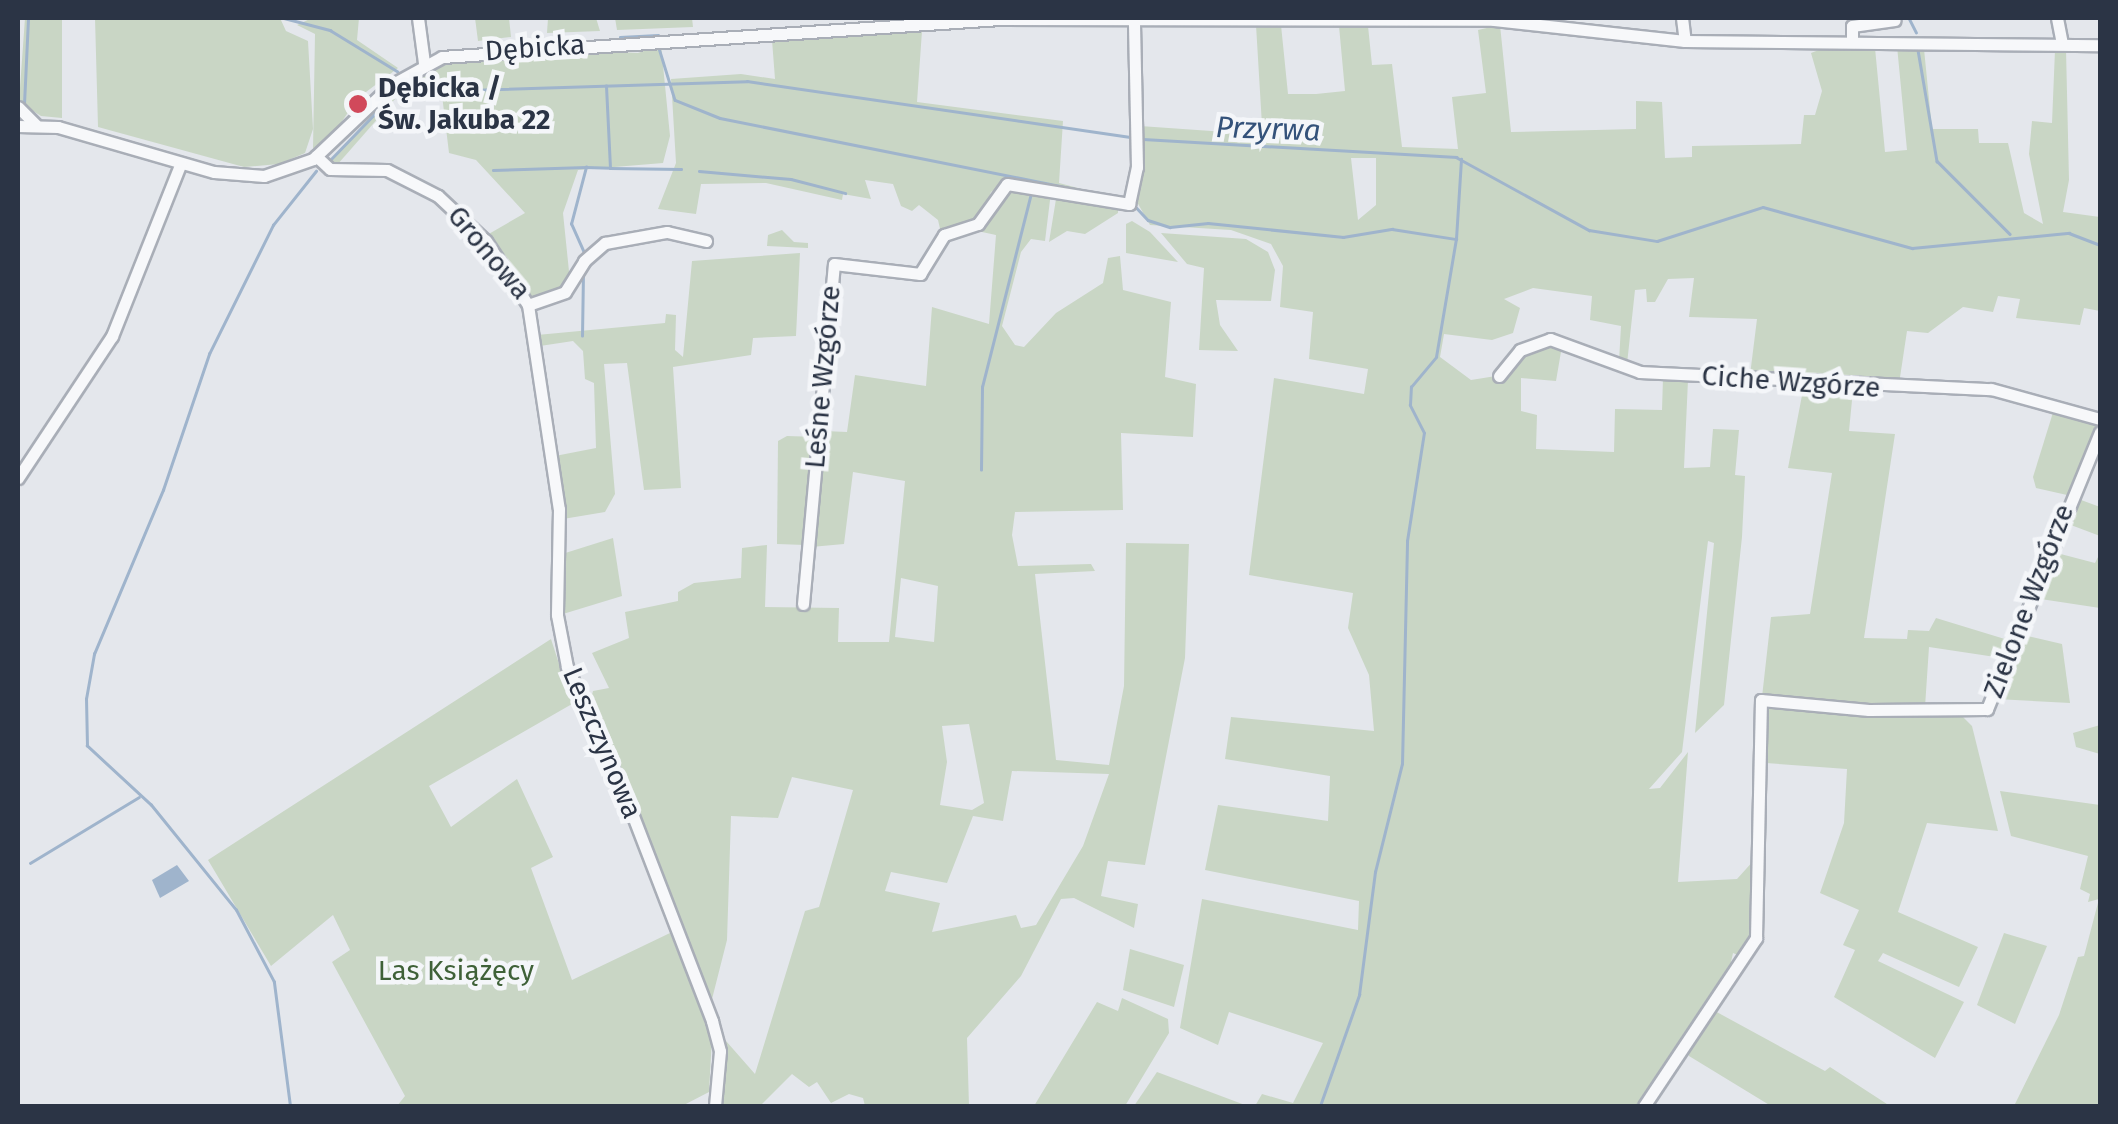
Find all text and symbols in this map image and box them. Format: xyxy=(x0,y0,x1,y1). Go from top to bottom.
street label: Dębicka xyxy=(484,28,586,68)
place label: Dębicka / Św. Jakuba 22 xyxy=(378,71,551,137)
marker: Dębicka / Św. Jakuba 22 xyxy=(347,93,369,115)
water label: Przyrwa xyxy=(1215,109,1321,149)
street label: Gronowa xyxy=(440,199,538,307)
street label: Leśne Wzgórze xyxy=(798,284,848,470)
street label: Ciche Wzgórze xyxy=(1701,359,1881,405)
street label: Zielone Wzgórze xyxy=(1977,500,2081,702)
street label: Leszczynowa xyxy=(555,662,649,824)
park label: Las Książęcy xyxy=(378,954,534,988)

